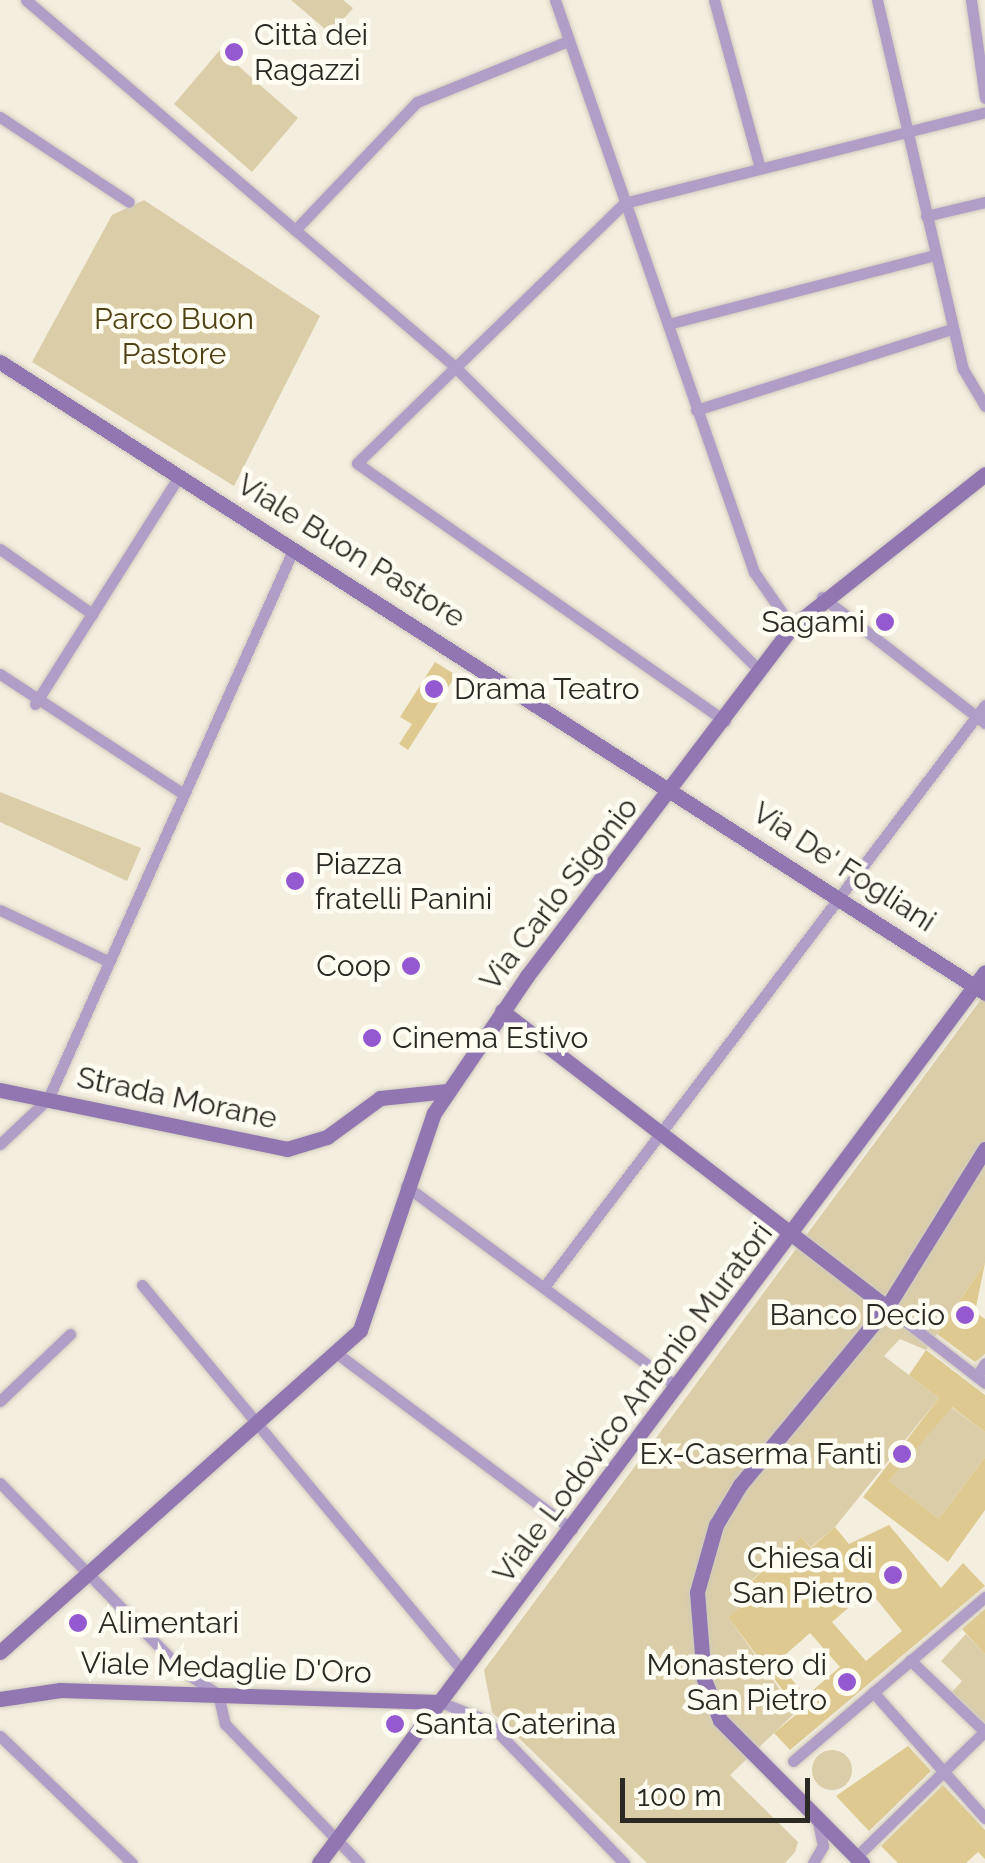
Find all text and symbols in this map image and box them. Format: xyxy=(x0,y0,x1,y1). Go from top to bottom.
place label: Città dei Ragazzi xyxy=(254,17,368,88)
marker: Città dei Ragazzi xyxy=(223,41,245,63)
park label: Parco Buon Pastore xyxy=(94,301,254,372)
street label: Viale Buon Pastore xyxy=(230,466,472,636)
place label: Sagami xyxy=(761,604,865,640)
marker: Sagami xyxy=(874,611,896,633)
place label: Drama Teatro xyxy=(454,671,641,707)
marker: Drama Teatro xyxy=(423,678,445,700)
street label: Via Carlo Sigonio xyxy=(472,790,646,998)
street label: Via De' Fogliani xyxy=(746,794,942,940)
place label: Piazza fratelli Panini xyxy=(315,846,492,916)
marker: Piazza fratelli Panini xyxy=(284,870,306,892)
place label: Coop xyxy=(316,948,391,984)
marker: Coop xyxy=(400,955,422,977)
place label: Cinema Estivo xyxy=(392,1020,588,1056)
marker: Cinema Estivo xyxy=(361,1027,383,1049)
street label: Strada Morane xyxy=(74,1059,280,1137)
street label: Viale Lodovico Antonio Muratori xyxy=(486,1216,780,1590)
place label: Banco Decio xyxy=(769,1297,945,1333)
marker: Banco Decio xyxy=(954,1304,976,1326)
place label: Ex-Caserma Fanti xyxy=(639,1436,882,1472)
marker: Ex-Caserma Fanti xyxy=(891,1443,913,1465)
place label: Chiesa di San Pietro xyxy=(733,1540,873,1610)
marker: Chiesa di San Pietro xyxy=(882,1564,904,1586)
place label: Alimentari xyxy=(98,1605,239,1641)
marker: Alimentari xyxy=(67,1612,89,1634)
street label: Viale Medaglie D'Oro xyxy=(80,1645,372,1691)
place label: Monastero di San Pietro xyxy=(647,1647,827,1718)
marker: Monastero di San Pietro xyxy=(836,1671,858,1693)
place label: Santa Caterina xyxy=(415,1706,616,1742)
marker: Santa Caterina xyxy=(384,1713,406,1735)
scale bar xyxy=(625,1758,815,1820)
text: 100 m xyxy=(637,1778,722,1813)

